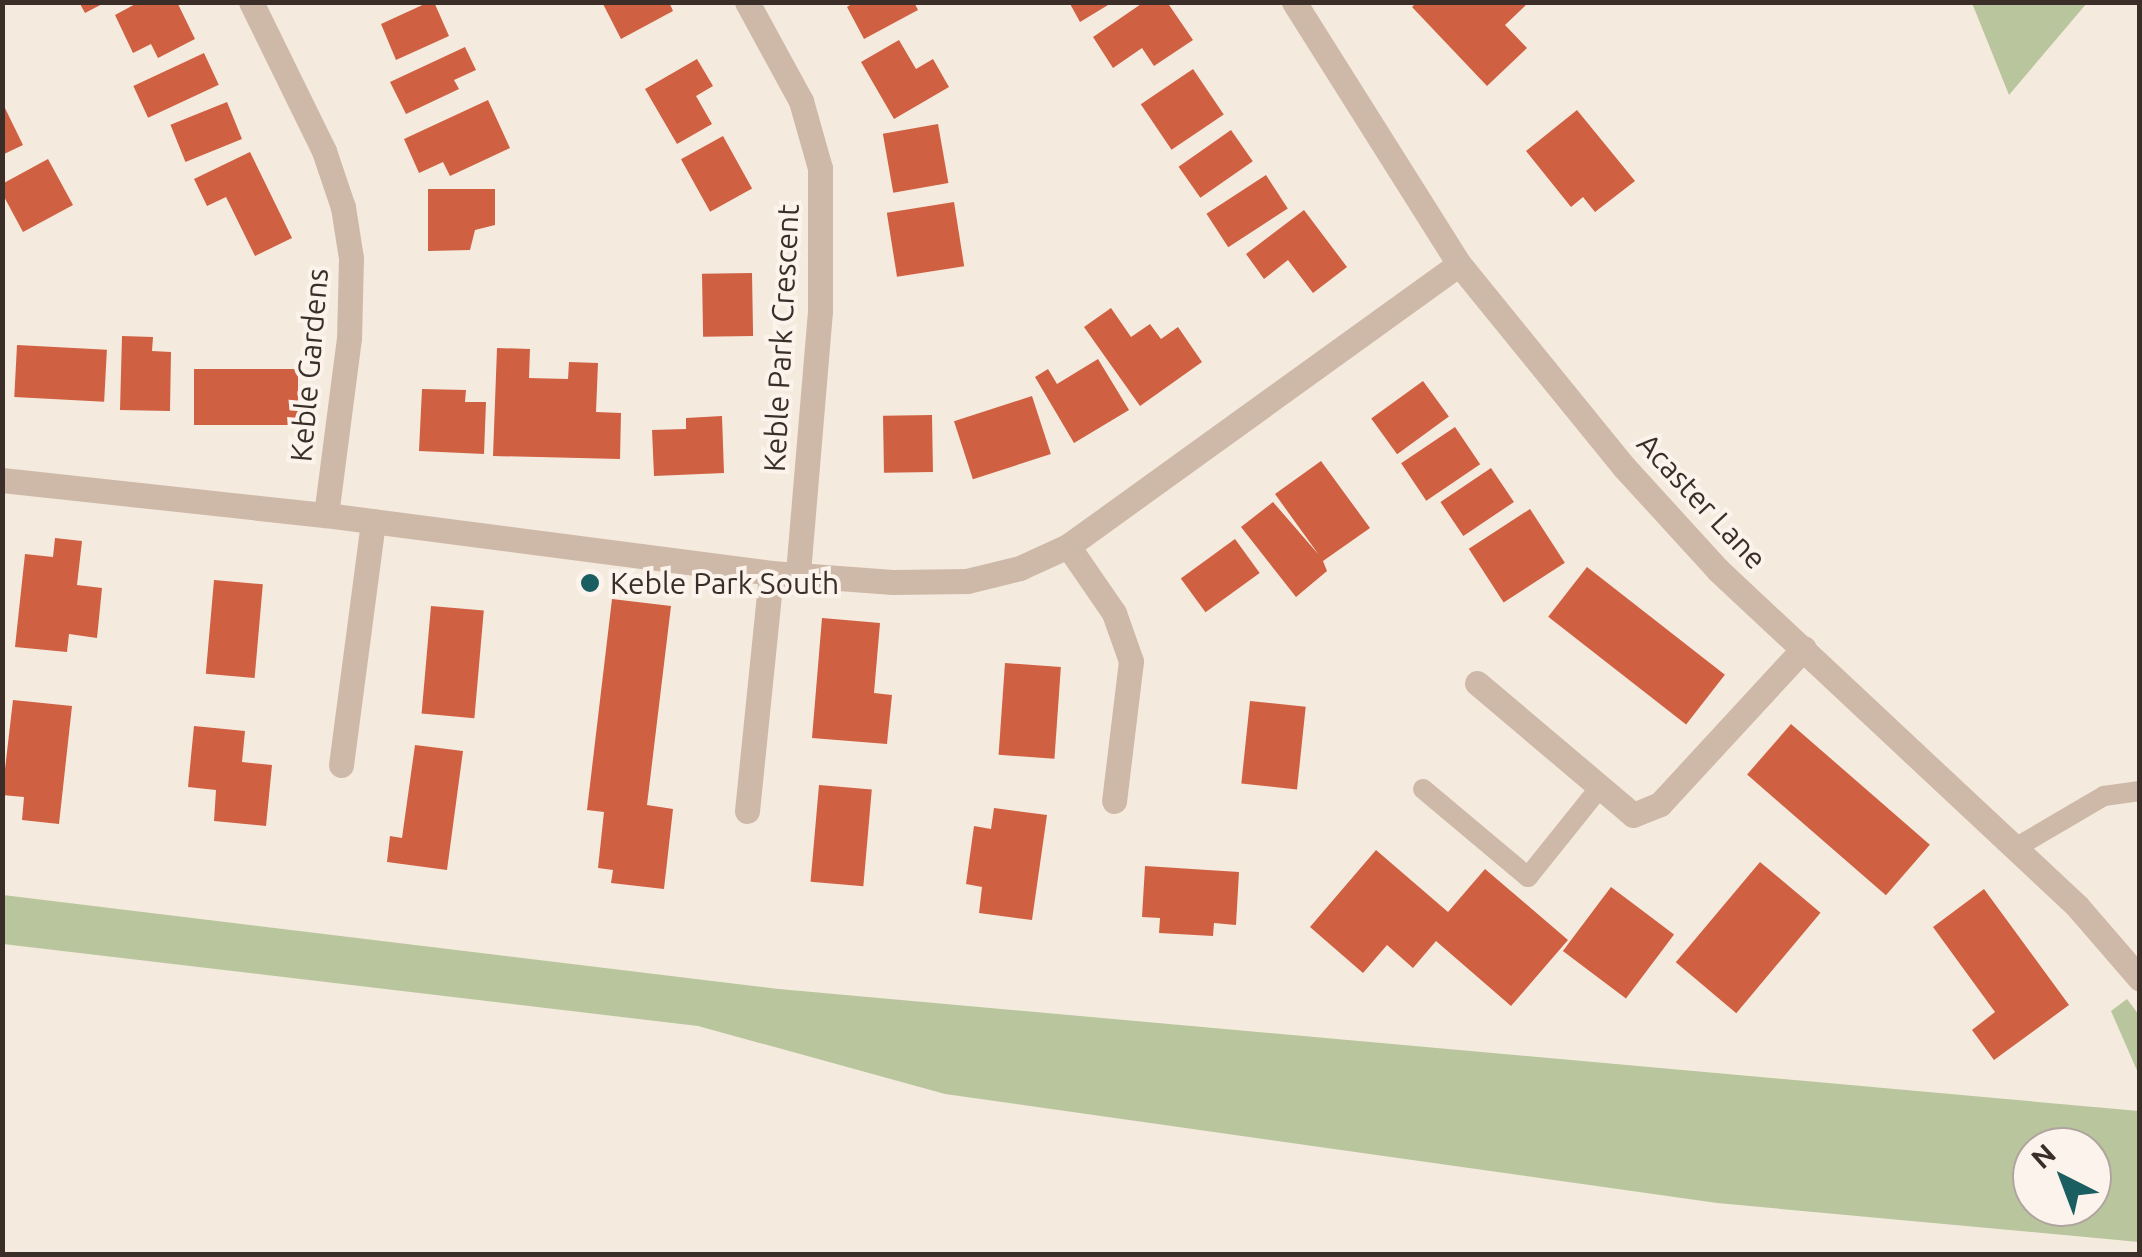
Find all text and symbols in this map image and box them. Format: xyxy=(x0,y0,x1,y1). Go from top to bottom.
street label: Keble Park Crescent xyxy=(756,203,806,473)
street label: Keble Gardens xyxy=(283,267,335,463)
street label: Acaster Lane xyxy=(1630,426,1774,576)
place label: Keble Park South xyxy=(610,565,839,601)
marker: Keble Park South xyxy=(579,572,601,594)
north arrow xyxy=(2012,1127,2112,1227)
text: N xyxy=(2025,1137,2061,1174)

